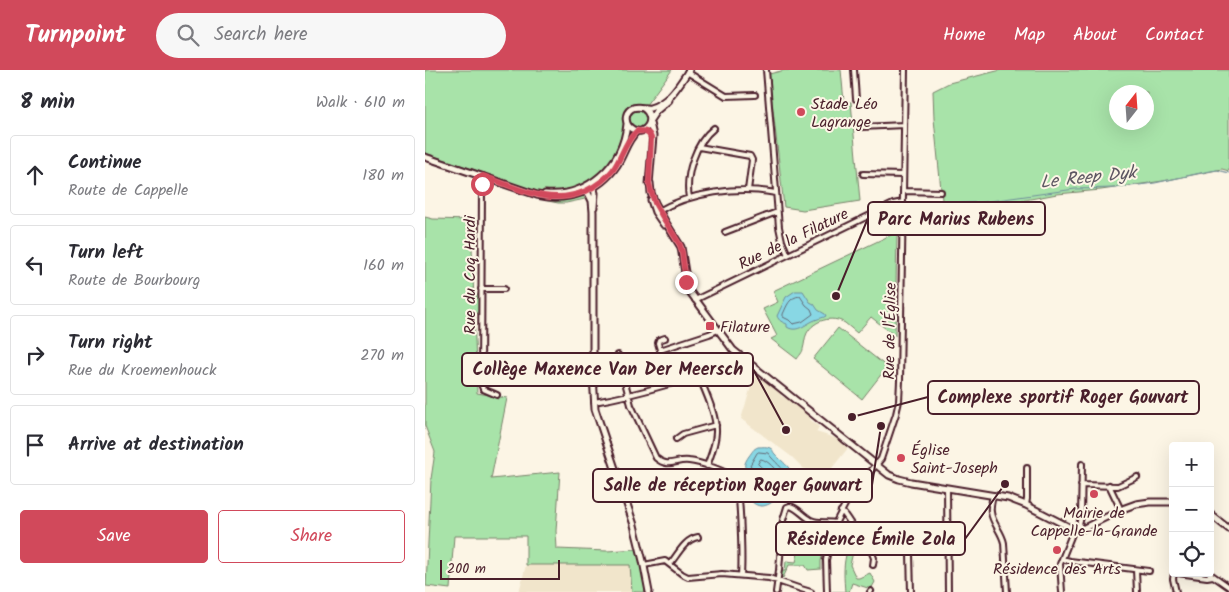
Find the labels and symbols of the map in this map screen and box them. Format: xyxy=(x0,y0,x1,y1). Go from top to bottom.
north arrow xyxy=(1109,85,1154,130)
place label: Stade Léo Lagrange xyxy=(811,92,878,135)
marker: Stade Léo Lagrange xyxy=(795,106,807,118)
water label: Le Reep Dyk xyxy=(1039,159,1140,198)
route start xyxy=(471,173,494,196)
street label: Rue de la Filature xyxy=(734,202,853,277)
callout: Parc Marius Rubens xyxy=(868,202,1045,235)
text: Parc Marius Rubens xyxy=(878,206,1035,235)
street label: Rue du Coq Hardi xyxy=(458,214,483,334)
route end xyxy=(675,271,698,294)
street label: Rue de l'Église xyxy=(877,282,904,380)
place label: Filature xyxy=(720,315,770,340)
marker: Filature xyxy=(704,320,716,332)
callout: Collège Maxence Van Der Meersch xyxy=(462,353,753,386)
text: Collège Maxence Van Der Meersch xyxy=(473,356,743,385)
callout: Complexe sportif Roger Gouvart xyxy=(928,381,1199,414)
text: Complexe sportif Roger Gouvart xyxy=(938,384,1189,413)
place label: Église Saint-Joseph xyxy=(911,438,998,481)
marker: Église Saint-Joseph xyxy=(895,452,907,464)
callout: Salle de réception Roger Gouvart xyxy=(593,469,872,502)
text: Salle de réception Roger Gouvart xyxy=(604,472,863,501)
marker: Mairie de Cappelle-la-Grande xyxy=(1088,488,1100,500)
place label: Mairie de Cappelle-la-Grande xyxy=(1030,501,1158,544)
callout: Résidence Émile Zola xyxy=(776,522,965,555)
text: Résidence Émile Zola xyxy=(787,526,955,555)
marker: Résidence des Arts xyxy=(1051,544,1063,556)
scale bar xyxy=(440,557,560,580)
place label: Résidence des Arts xyxy=(993,557,1121,582)

